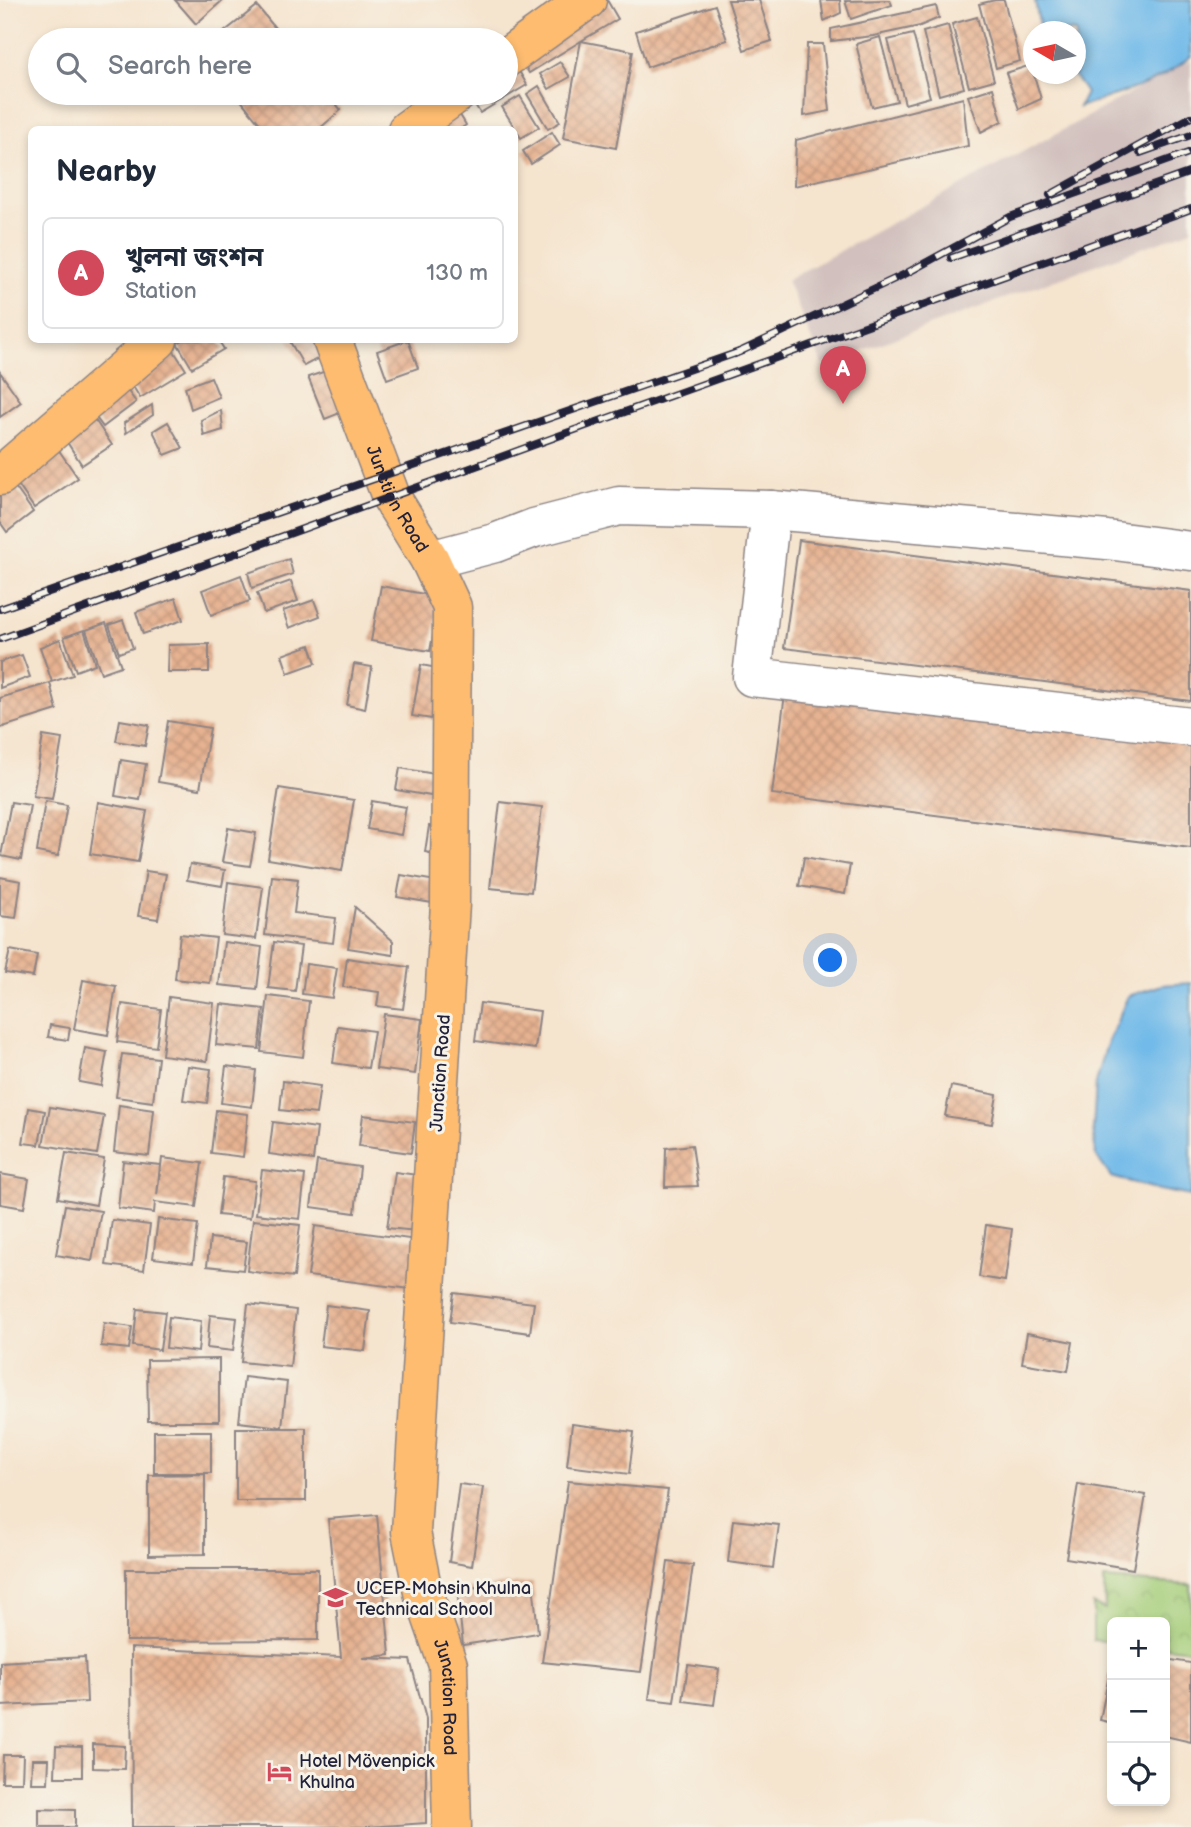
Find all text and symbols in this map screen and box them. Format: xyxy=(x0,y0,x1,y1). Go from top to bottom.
north arrow xyxy=(1023,21,1086,84)
search box xyxy=(28,28,518,105)
icon: search xyxy=(52,48,90,86)
text: Search here xyxy=(108,51,252,82)
text: Nearby xyxy=(56,154,156,190)
text: খুলনা জংশন xyxy=(125,243,263,274)
text: A xyxy=(74,259,88,287)
text: 130 m xyxy=(426,259,488,287)
text: Station xyxy=(125,277,197,305)
pin: A xyxy=(820,346,866,404)
street label: Junction Road xyxy=(362,442,433,556)
your location xyxy=(813,943,847,977)
street label: Junction Road xyxy=(426,1014,455,1132)
place label: UCEP-Mohsin Khulna Technical School xyxy=(356,1578,531,1620)
school or university icon: UCEP-Mohsin Khulna Technical School xyxy=(322,1584,350,1612)
map controls xyxy=(1107,1617,1170,1806)
button: + xyxy=(1107,1617,1170,1680)
street label: Junction Road xyxy=(429,1636,460,1756)
button: − xyxy=(1107,1680,1170,1743)
button: locate xyxy=(1107,1743,1170,1806)
place label: Hotel Mövenpick Khulna xyxy=(299,1751,435,1793)
hotel icon: Hotel Mövenpick Khulna xyxy=(265,1757,293,1785)

